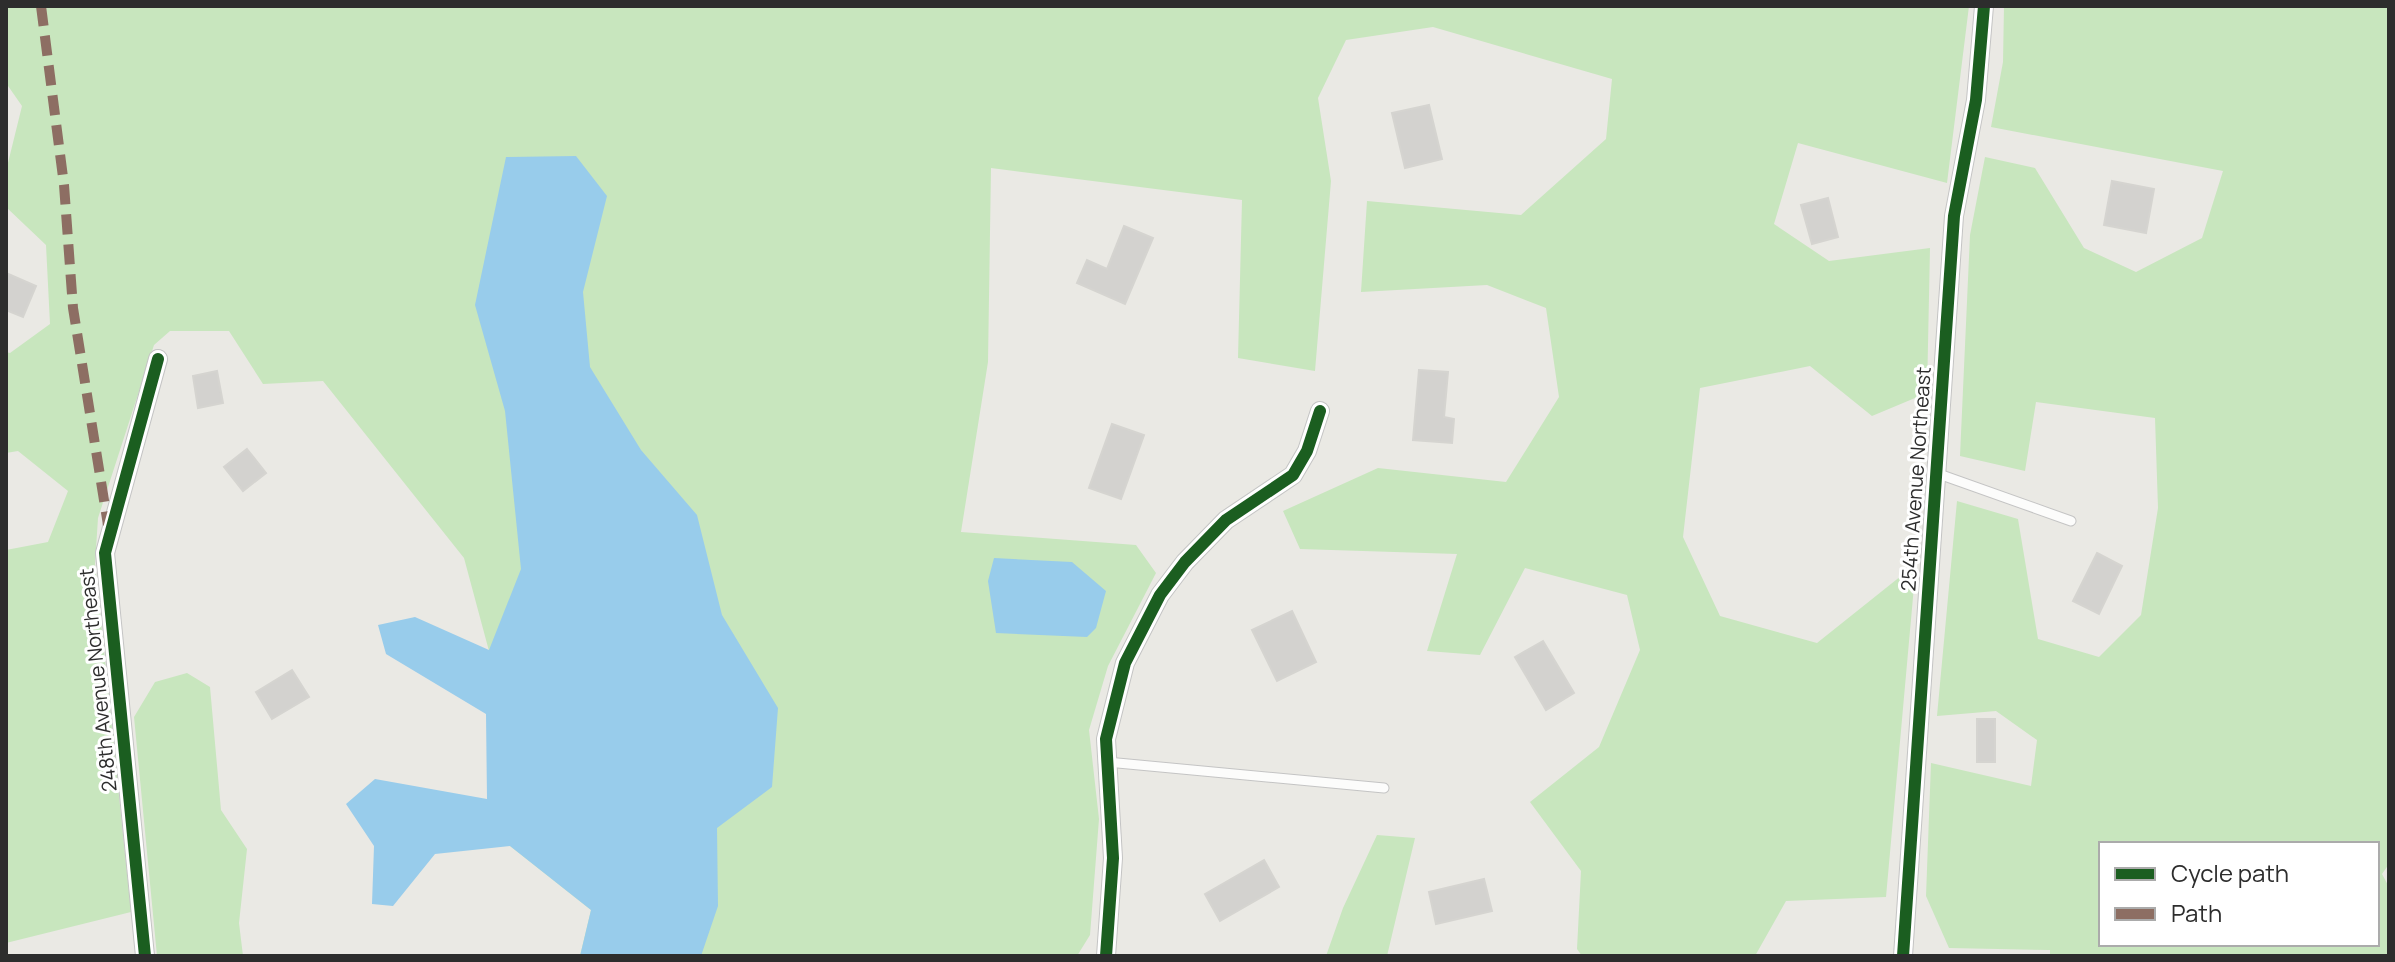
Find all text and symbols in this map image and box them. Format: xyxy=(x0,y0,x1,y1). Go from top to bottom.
street label: 254th Avenue Northeast xyxy=(1894,366,1937,592)
street label: 248th Avenue Northeast xyxy=(72,567,123,793)
legend xyxy=(2099,842,2379,946)
text: Cycle path xyxy=(2171,856,2289,889)
text: Path xyxy=(2171,896,2222,929)

